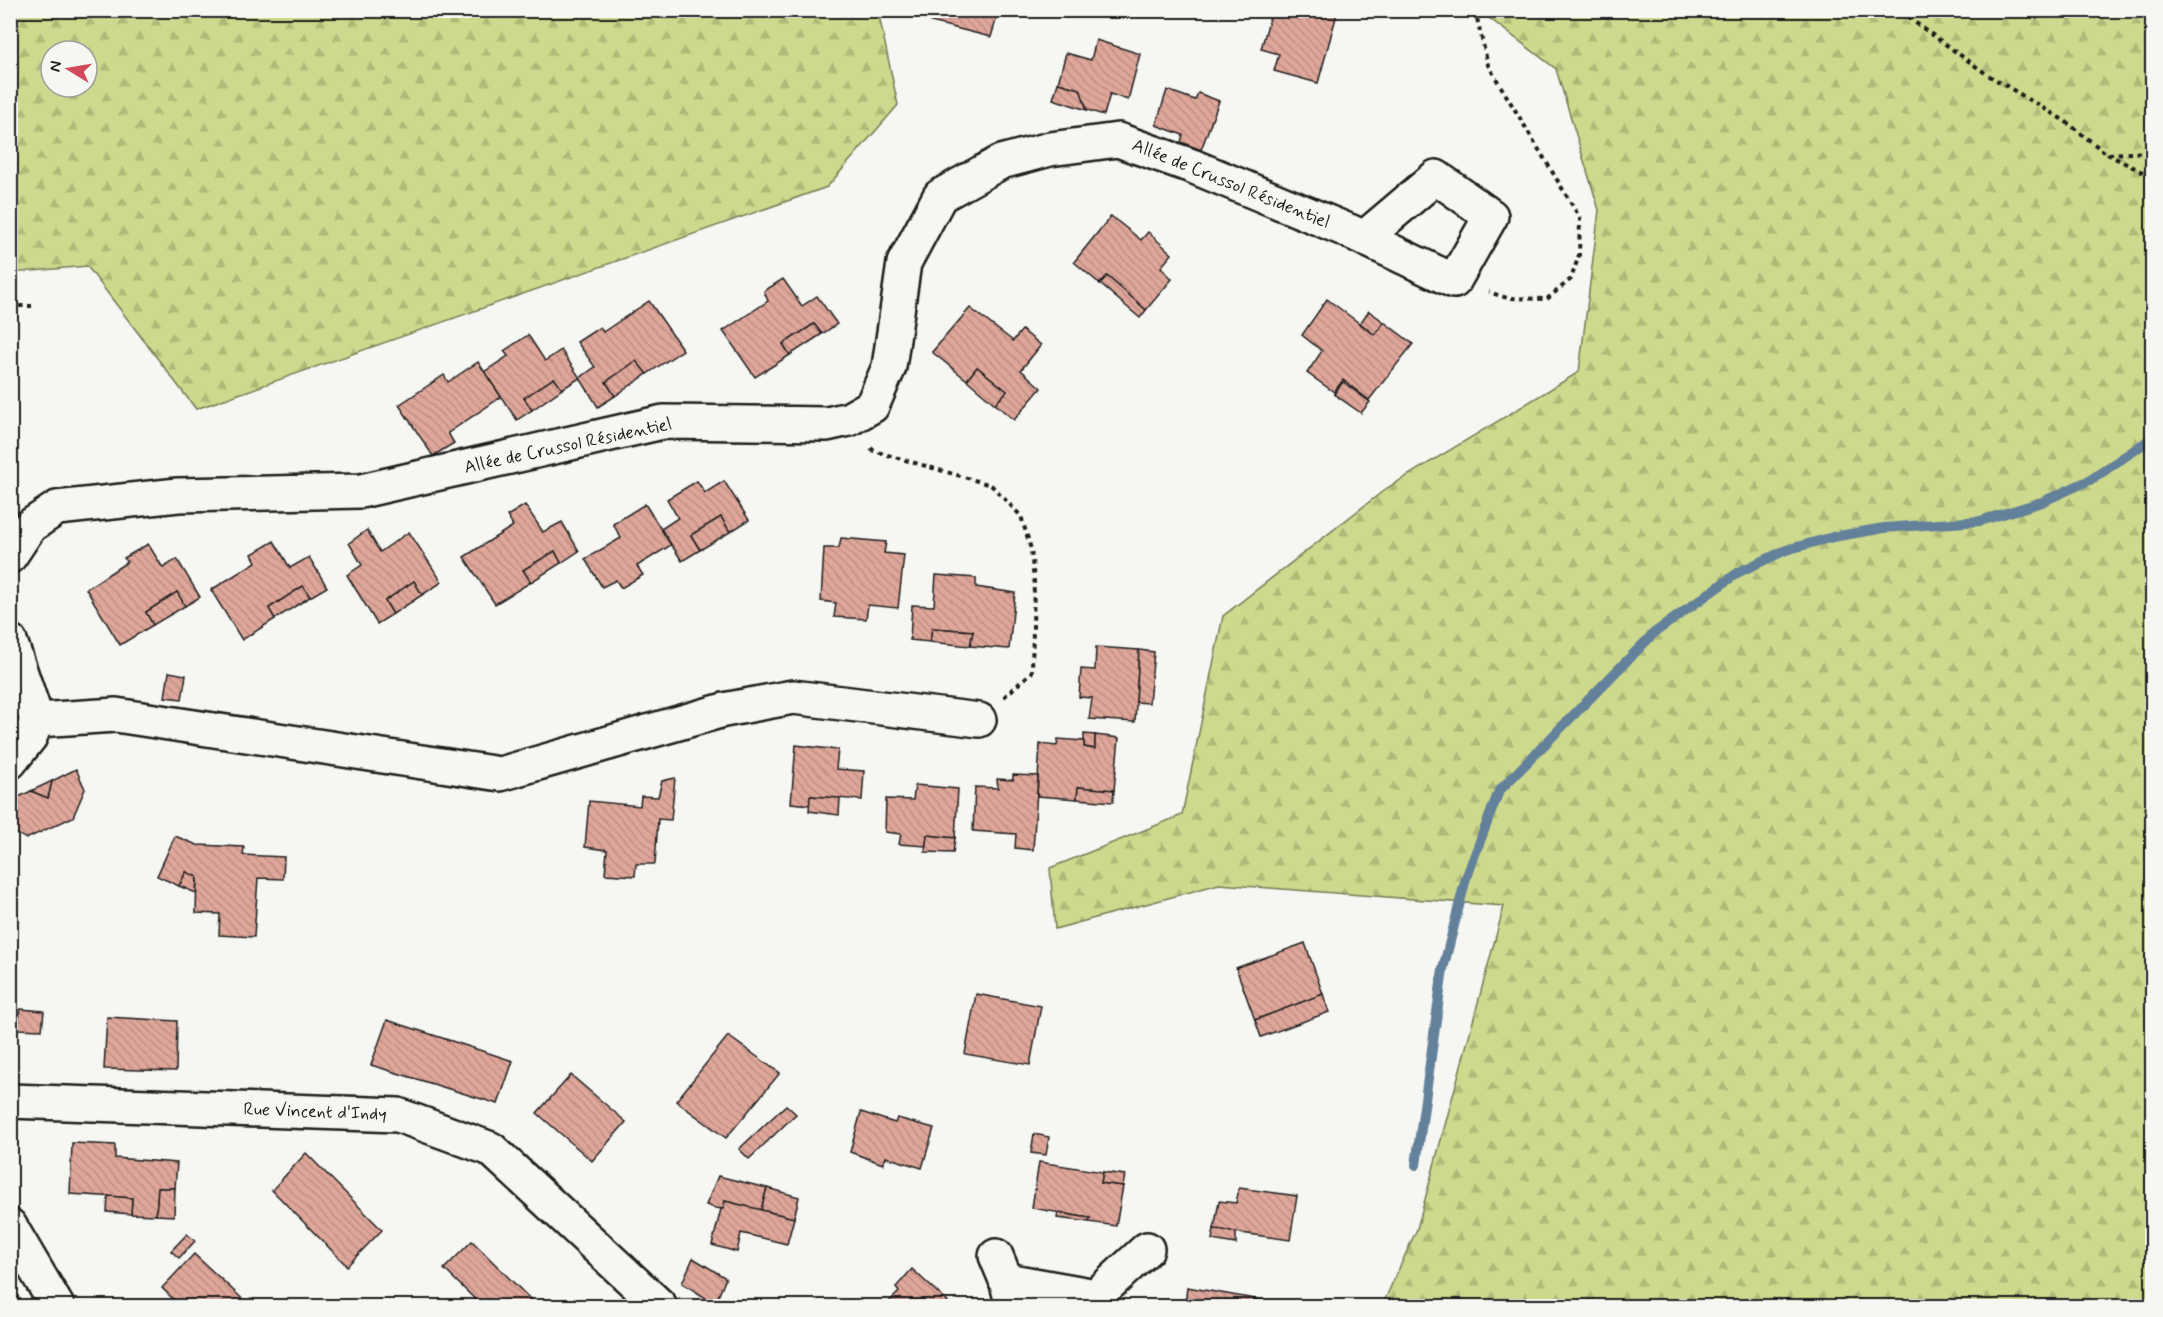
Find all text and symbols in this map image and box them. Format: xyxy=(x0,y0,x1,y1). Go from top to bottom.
north arrow xyxy=(39,39,99,99)
text: N xyxy=(44,59,67,74)
street label: Allée de Crussol Résidentiel xyxy=(1128,133,1334,235)
street label: Allée de Crussol Résidentiel xyxy=(462,412,674,480)
street label: Rue Vincent d'Indy xyxy=(243,1098,387,1126)

